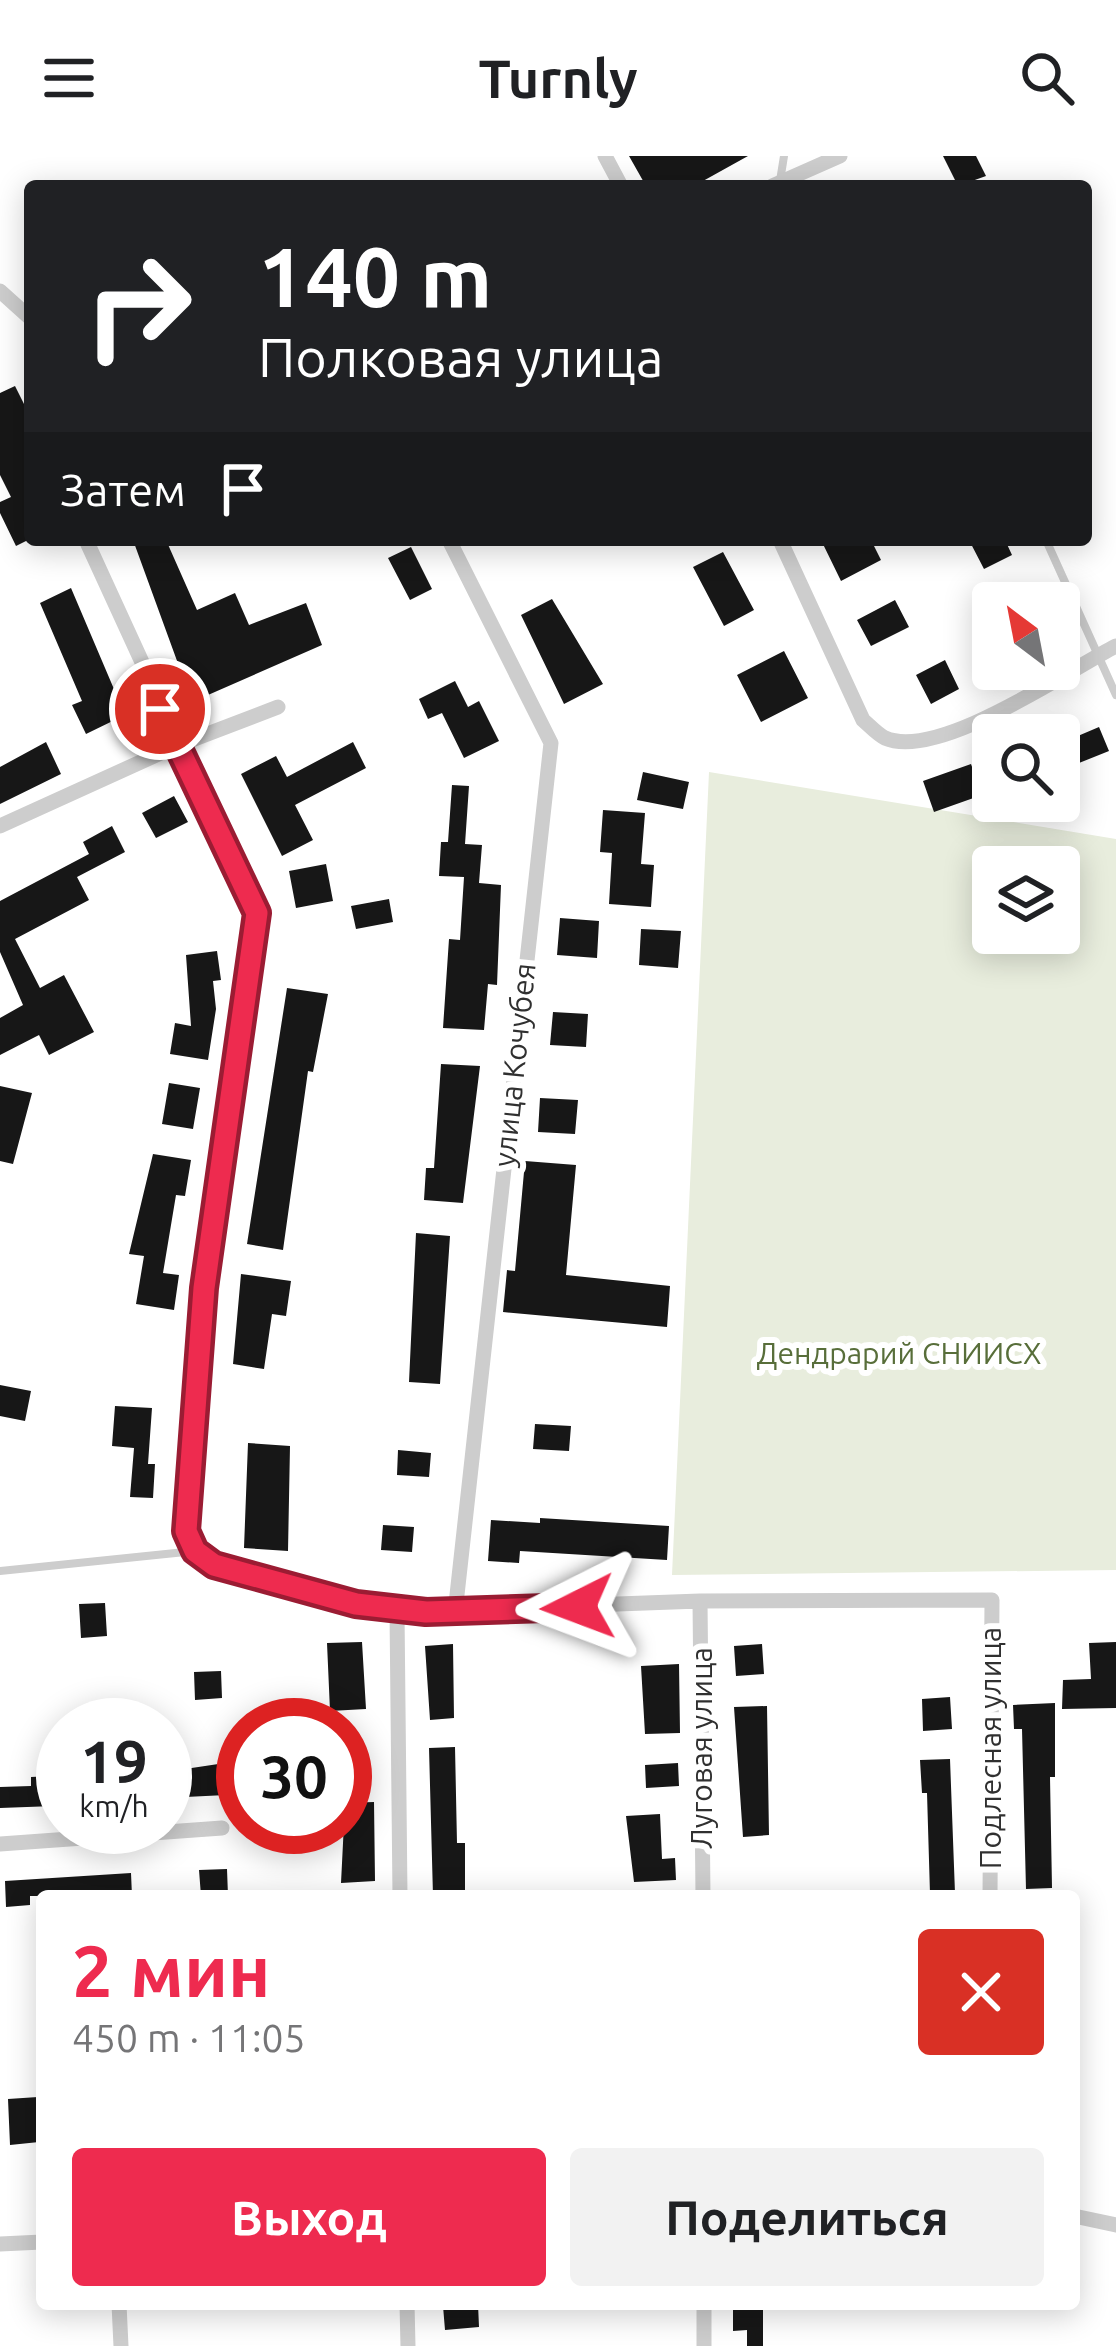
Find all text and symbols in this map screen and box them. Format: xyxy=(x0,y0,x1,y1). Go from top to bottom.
icon: menu xyxy=(36,45,102,111)
icon: search xyxy=(1014,45,1080,111)
text: Turnly xyxy=(478,48,638,108)
icon: right xyxy=(60,228,216,384)
text: 140 m xyxy=(258,229,492,323)
text: Полковая улица xyxy=(258,327,664,387)
icon: arrive xyxy=(210,456,276,522)
text: Затем xyxy=(60,464,186,515)
north arrow xyxy=(972,582,1080,690)
map controls xyxy=(972,582,1080,954)
pin xyxy=(109,658,211,760)
icon: arrive xyxy=(127,676,193,742)
button: search xyxy=(972,714,1080,822)
button: layers xyxy=(972,846,1080,954)
street label: улица Кочубея xyxy=(486,961,542,1169)
park label: Дендрарий СНИИСХ xyxy=(757,1336,1041,1370)
position arrow xyxy=(515,1544,641,1670)
street label: Подлесная улица xyxy=(973,1627,1007,1869)
street label: Луговая улица xyxy=(684,1647,718,1849)
speed limit sign: 30 xyxy=(216,1698,372,1854)
text: 19 xyxy=(80,1727,148,1794)
text: km/h xyxy=(79,1789,149,1823)
button: close xyxy=(918,1929,1044,2055)
text: 2 мин xyxy=(72,1930,271,2011)
text: 450 m · 11:05 xyxy=(72,2016,306,2059)
button: Выход xyxy=(72,2148,546,2286)
button: Поделиться xyxy=(570,2148,1044,2286)

